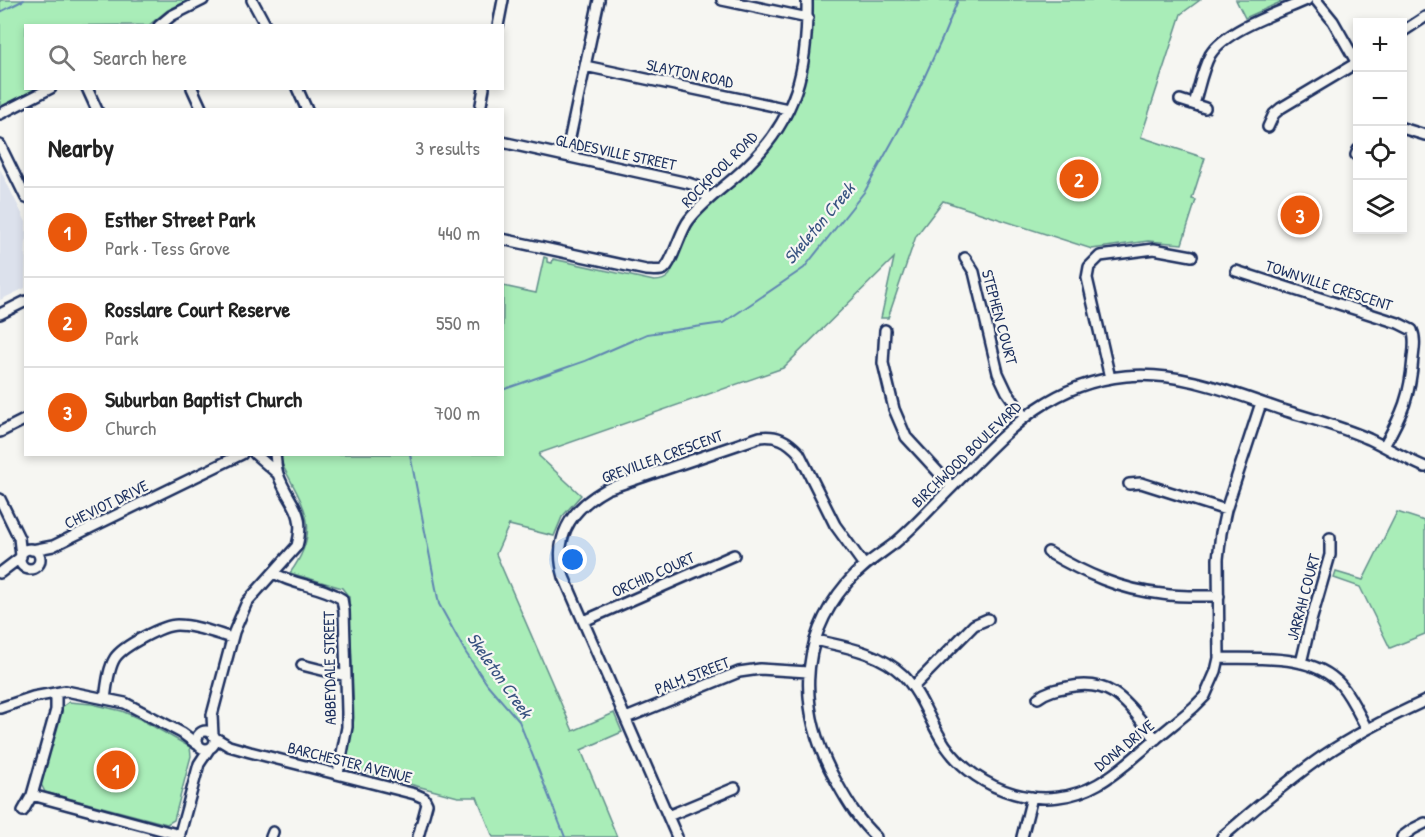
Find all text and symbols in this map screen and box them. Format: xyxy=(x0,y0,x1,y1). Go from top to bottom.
map controls xyxy=(1353,18,1407,234)
button: + xyxy=(1353,18,1407,72)
search box xyxy=(24,24,504,90)
icon: search xyxy=(45,41,78,74)
text: Search here xyxy=(93,42,187,72)
street label: SLAYTON ROAD xyxy=(645,53,736,93)
button: − xyxy=(1353,72,1407,126)
street label: ROCKPOOL ROAD xyxy=(676,126,762,212)
button: locate xyxy=(1353,126,1407,180)
street label: GLADESVILLE STREET xyxy=(554,128,679,176)
text: Nearby xyxy=(48,130,114,165)
text: 3 results xyxy=(415,134,480,161)
pin: 2 xyxy=(1060,156,1098,201)
water label: Skeleton Creek xyxy=(778,176,861,269)
button: layers xyxy=(1353,180,1407,234)
pin: 3 xyxy=(1280,192,1320,238)
text: Esther Street Park xyxy=(105,204,255,234)
text: 1 xyxy=(64,219,71,246)
text: 440 m xyxy=(438,219,480,246)
text: Park · Tess Grove xyxy=(105,234,230,261)
street label: TOWNVILLE CRESCENT xyxy=(1263,254,1396,316)
street label: STEPHEN COURT xyxy=(977,267,1023,367)
text: Rosslare Court Reserve xyxy=(105,294,290,324)
text: 2 xyxy=(63,309,72,336)
text: 550 m xyxy=(436,309,480,336)
text: Park xyxy=(105,324,138,351)
text: Suburban Baptist Church xyxy=(105,384,302,414)
street label: BIRCHWOOD BOULEVARD xyxy=(906,396,1026,512)
text: 3 xyxy=(63,399,72,426)
text: 700 m xyxy=(434,399,480,426)
text: Church xyxy=(105,414,156,441)
street label: GREVILLEA CRESCENT xyxy=(598,424,726,488)
street label: CHEVIOT DRIVE xyxy=(60,474,152,534)
your location xyxy=(558,545,587,574)
street label: ORCHID COURT xyxy=(608,546,698,602)
street label: JARRAH COURT xyxy=(1281,551,1325,643)
street label: ABBEYDALE STREET xyxy=(317,610,341,725)
water label: Skeleton Creek xyxy=(461,627,540,724)
street label: PALM STREET xyxy=(651,651,733,699)
street label: DONA DRIVE xyxy=(1089,714,1159,776)
street label: BARCHESTER AVENUE xyxy=(285,736,415,788)
pin: 1 xyxy=(96,748,136,792)

